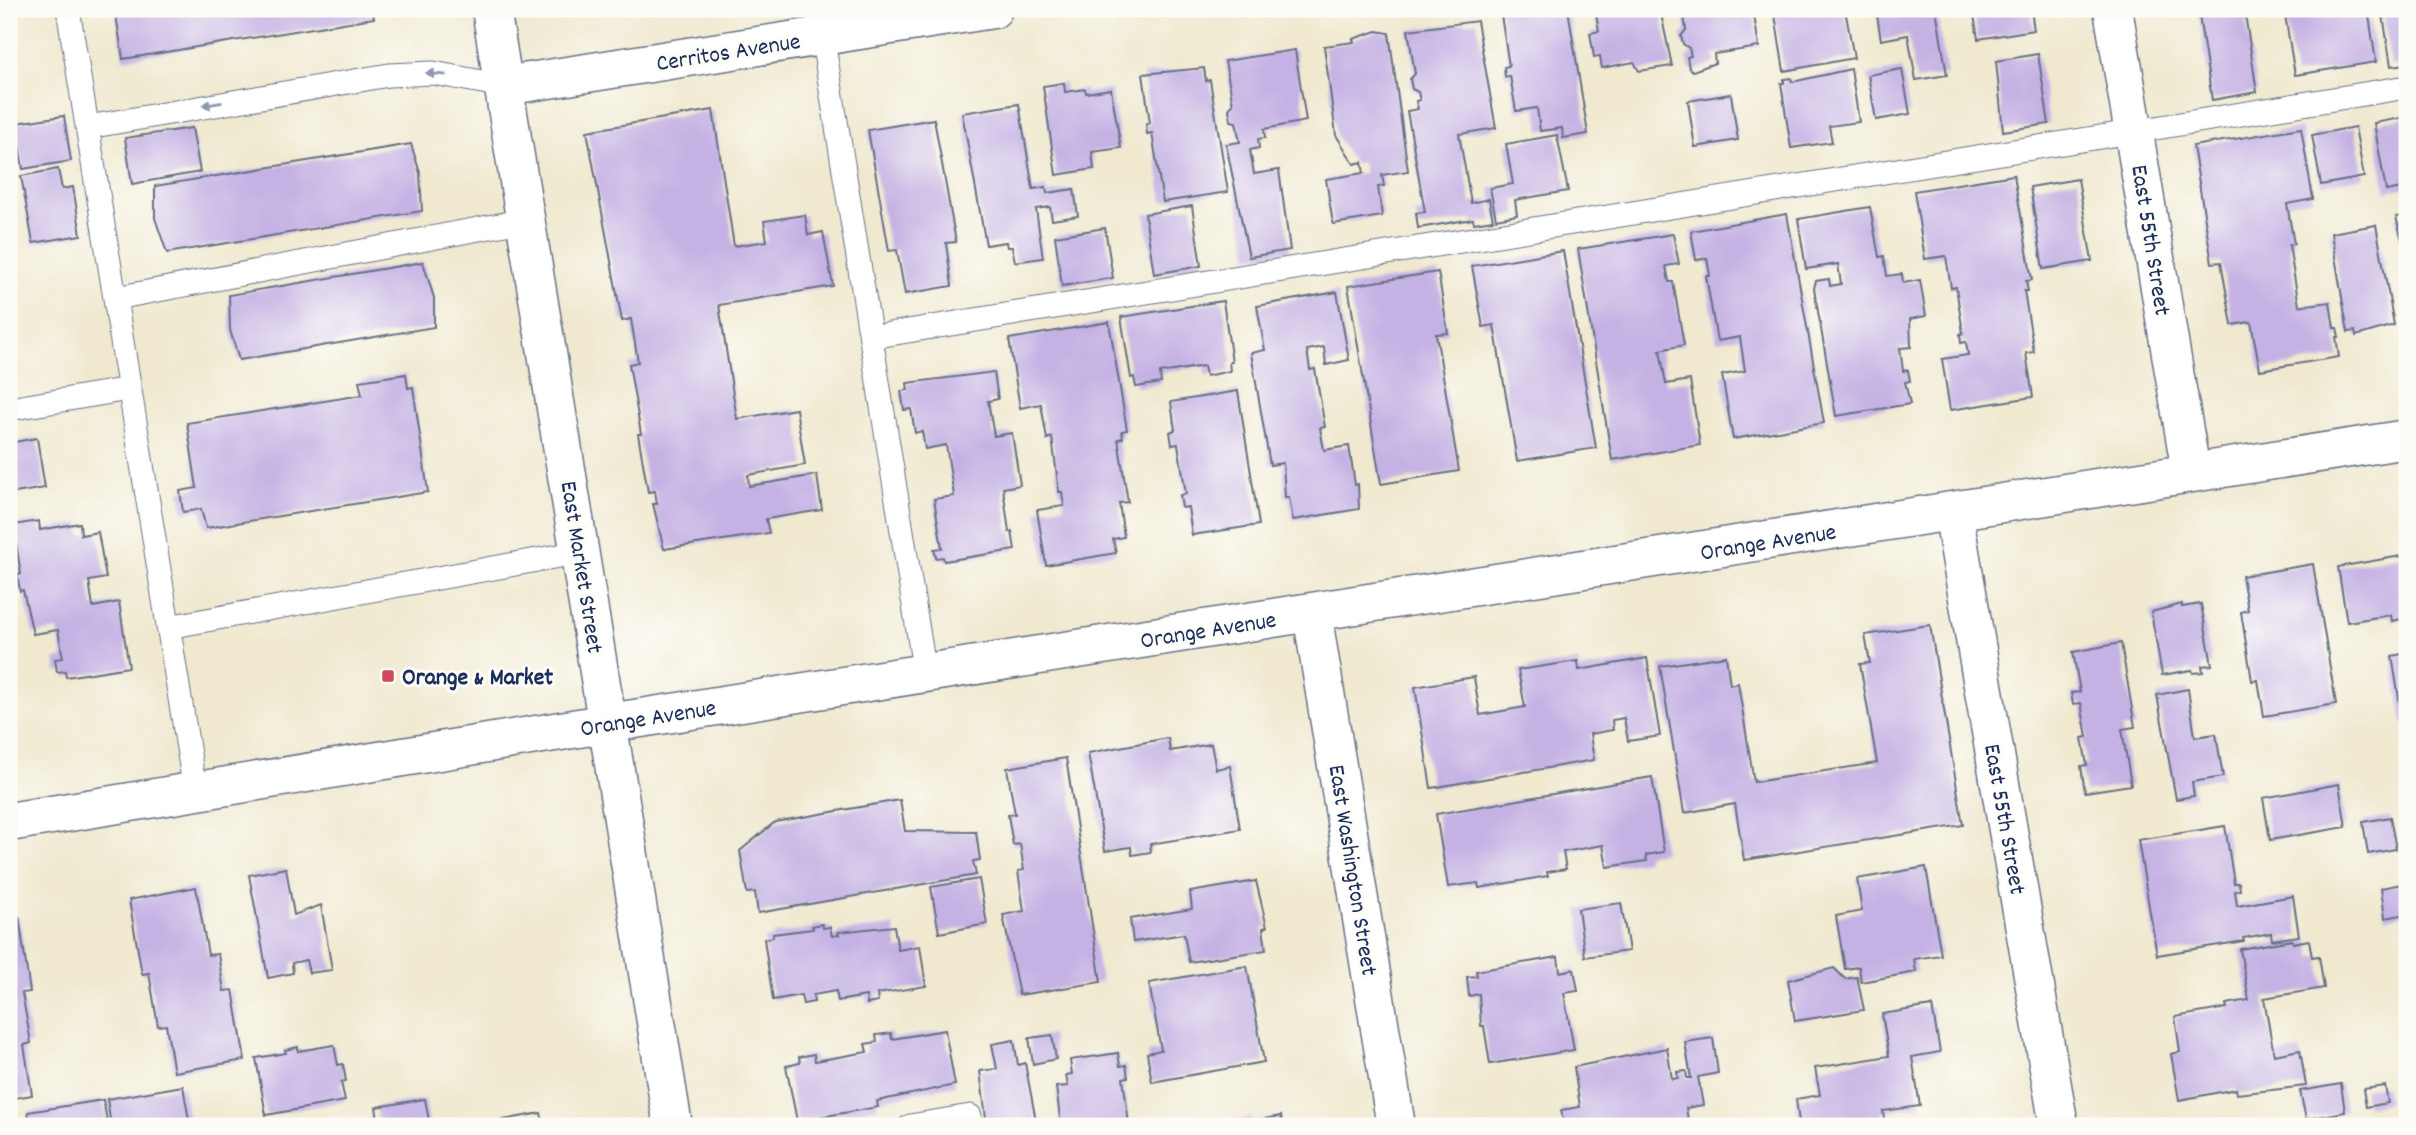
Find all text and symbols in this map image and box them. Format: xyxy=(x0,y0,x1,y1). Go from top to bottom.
street label: Cerritos Avenue xyxy=(654,26,803,82)
one-way arrow xyxy=(425,69,447,80)
one-way arrow xyxy=(201,99,223,110)
street label: East 55th Street xyxy=(2120,162,2178,319)
street label: East Market Street xyxy=(550,479,610,656)
street label: Orange Avenue xyxy=(1698,516,1839,571)
street label: Orange Avenue xyxy=(1138,604,1279,659)
place label: Orange & Market xyxy=(402,662,553,696)
marker: Orange & Market xyxy=(380,668,396,684)
street label: Orange Avenue xyxy=(578,692,719,747)
street label: East 55th Street xyxy=(1973,741,2033,898)
street label: East Washington Street xyxy=(1318,763,1385,979)

